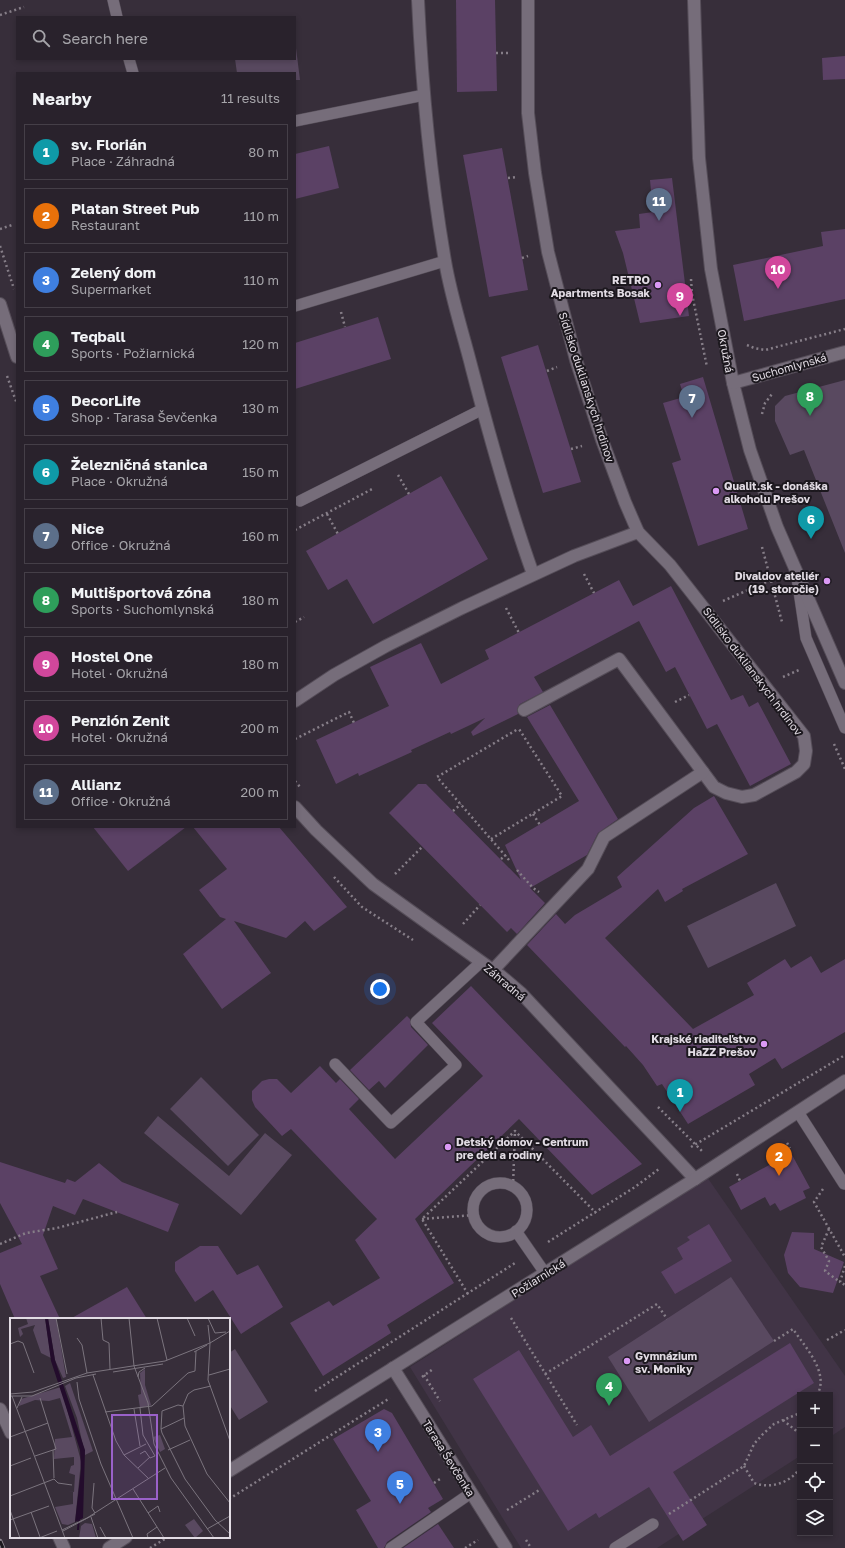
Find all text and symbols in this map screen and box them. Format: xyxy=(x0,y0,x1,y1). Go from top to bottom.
search box xyxy=(16,16,296,60)
icon: search xyxy=(30,27,52,49)
text: Search here xyxy=(62,29,148,47)
text: Nearby xyxy=(32,88,92,109)
text: 11 results xyxy=(221,90,280,106)
text: sv. Florián xyxy=(71,135,147,153)
text: 1 xyxy=(43,144,49,160)
text: 80 m xyxy=(248,144,279,160)
text: Place · Záhradná xyxy=(71,153,175,169)
pin: 11 xyxy=(646,188,672,221)
text: Platan Street Pub xyxy=(71,199,199,217)
text: 2 xyxy=(42,208,50,224)
text: 110 m xyxy=(244,208,279,224)
text: Restaurant xyxy=(71,217,140,233)
pin: 10 xyxy=(765,256,791,289)
text: Zelený dom xyxy=(71,263,156,281)
text: 3 xyxy=(42,272,50,288)
text: 110 m xyxy=(244,272,279,288)
place label: RETRO Apartments Bosak xyxy=(551,273,651,299)
marker: RETRO Apartments Bosak xyxy=(653,280,663,290)
text: Supermarket xyxy=(71,281,152,297)
pin: 9 xyxy=(667,283,693,316)
street label: Sídlisko duklianskych hrdinov xyxy=(557,310,617,464)
text: Teqball xyxy=(71,327,126,345)
street label: Okružná xyxy=(715,328,737,374)
text: 4 xyxy=(42,336,50,352)
text: 120 m xyxy=(242,336,279,352)
text: Sports · Požiarnická xyxy=(71,345,195,361)
street label: Suchomlynská xyxy=(750,350,828,384)
pin: 8 xyxy=(797,383,823,416)
pin: 7 xyxy=(679,385,705,418)
text: DecorLife xyxy=(71,391,141,409)
text: 5 xyxy=(42,400,50,416)
text: 130 m xyxy=(242,400,279,416)
text: Shop · Tarasa Ševčenka xyxy=(71,409,217,425)
text: Železničná stanica xyxy=(71,455,207,473)
text: 6 xyxy=(42,464,50,480)
text: 150 m xyxy=(242,464,279,480)
text: Place · Okružná xyxy=(71,473,168,489)
place label: Qualit.sk - donáška alkoholu Prešov xyxy=(724,479,828,505)
marker: Qualit.sk - donáška alkoholu Prešov xyxy=(711,486,721,496)
pin: 6 xyxy=(798,506,824,539)
text: Nice xyxy=(71,519,104,537)
text: 7 xyxy=(42,528,50,544)
text: 160 m xyxy=(242,528,279,544)
text: Office · Okružná xyxy=(71,537,171,553)
place label: Divaldov ateliér (19. storočie) xyxy=(735,569,820,595)
marker: Divaldov ateliér (19. storočie) xyxy=(822,576,832,586)
text: Multišportová zóna xyxy=(71,583,211,601)
text: 8 xyxy=(42,592,50,608)
text: 180 m xyxy=(242,592,279,608)
text: Sports · Suchomlynská xyxy=(71,601,214,617)
street label: Sídlisko duklianskych hrdinov xyxy=(701,604,805,738)
text: Hostel One xyxy=(71,647,153,665)
text: 9 xyxy=(42,656,50,672)
text: 180 m xyxy=(242,656,279,672)
text: Hotel · Okružná xyxy=(71,665,168,681)
text: Penzión Zenit xyxy=(71,711,170,729)
text: 10 xyxy=(38,720,54,736)
text: 200 m xyxy=(241,720,279,736)
text: Hotel · Okružná xyxy=(71,729,168,745)
text: Allianz xyxy=(71,775,121,793)
text: 11 xyxy=(39,784,53,800)
text: 200 m xyxy=(241,784,279,800)
text: Office · Okružná xyxy=(71,793,171,809)
street label: Záhradná xyxy=(482,961,528,1003)
your location xyxy=(370,979,390,999)
place label: Krajské riaditeľstvo HaZZ Prešov xyxy=(651,1032,756,1058)
marker: Krajské riaditeľstvo HaZZ Prešov xyxy=(759,1039,769,1049)
pin: 1 xyxy=(667,1079,693,1112)
place label: Detský domov - Centrum pre deti a rodiny xyxy=(456,1135,589,1161)
marker: Detský domov - Centrum pre deti a rodiny xyxy=(443,1142,453,1152)
pin: 2 xyxy=(766,1143,792,1176)
street label: Požiarnická xyxy=(509,1256,567,1300)
inset map xyxy=(10,1318,230,1538)
place label: Gymnázium sv. Moniky xyxy=(635,1349,698,1375)
marker: Gymnázium sv. Moniky xyxy=(622,1356,632,1366)
pin: 4 xyxy=(596,1373,622,1406)
map controls xyxy=(797,1392,833,1536)
button: + xyxy=(797,1392,833,1428)
street label: Tarasa Ševčenka xyxy=(420,1417,478,1499)
pin: 3 xyxy=(365,1419,391,1452)
button: − xyxy=(797,1428,833,1464)
button: locate xyxy=(797,1464,833,1500)
pin: 5 xyxy=(387,1471,413,1504)
button: layers xyxy=(797,1500,833,1536)

